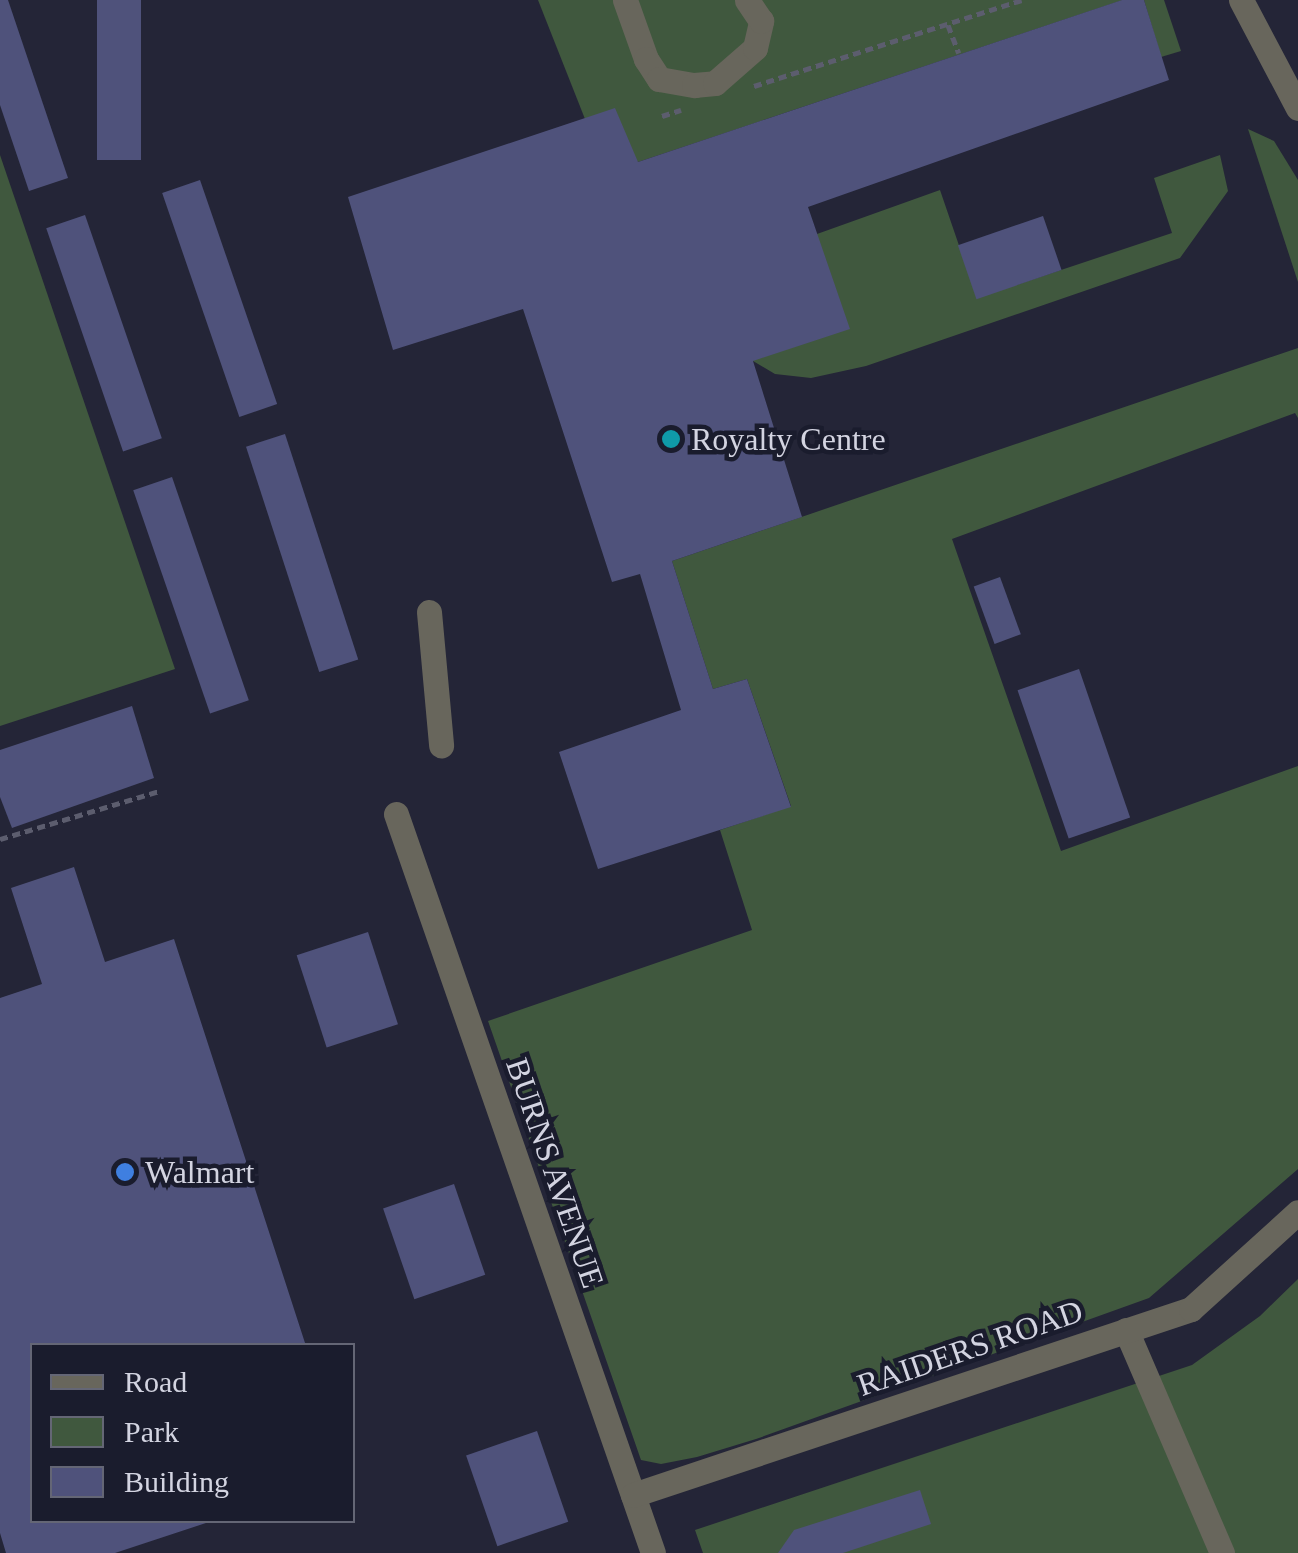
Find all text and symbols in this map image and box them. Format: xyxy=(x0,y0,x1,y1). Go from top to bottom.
place label: Royalty Centre xyxy=(691,420,886,458)
marker: Royalty Centre xyxy=(660,428,682,450)
street label: BURNS AVENUE xyxy=(497,1052,613,1294)
place label: Walmart xyxy=(145,1153,254,1191)
marker: Walmart xyxy=(114,1161,136,1183)
street label: RAIDERS ROAD xyxy=(852,1291,1088,1405)
legend xyxy=(30,1343,355,1523)
text: Road xyxy=(124,1365,187,1398)
text: Park xyxy=(124,1415,179,1448)
text: Building xyxy=(124,1465,229,1498)

